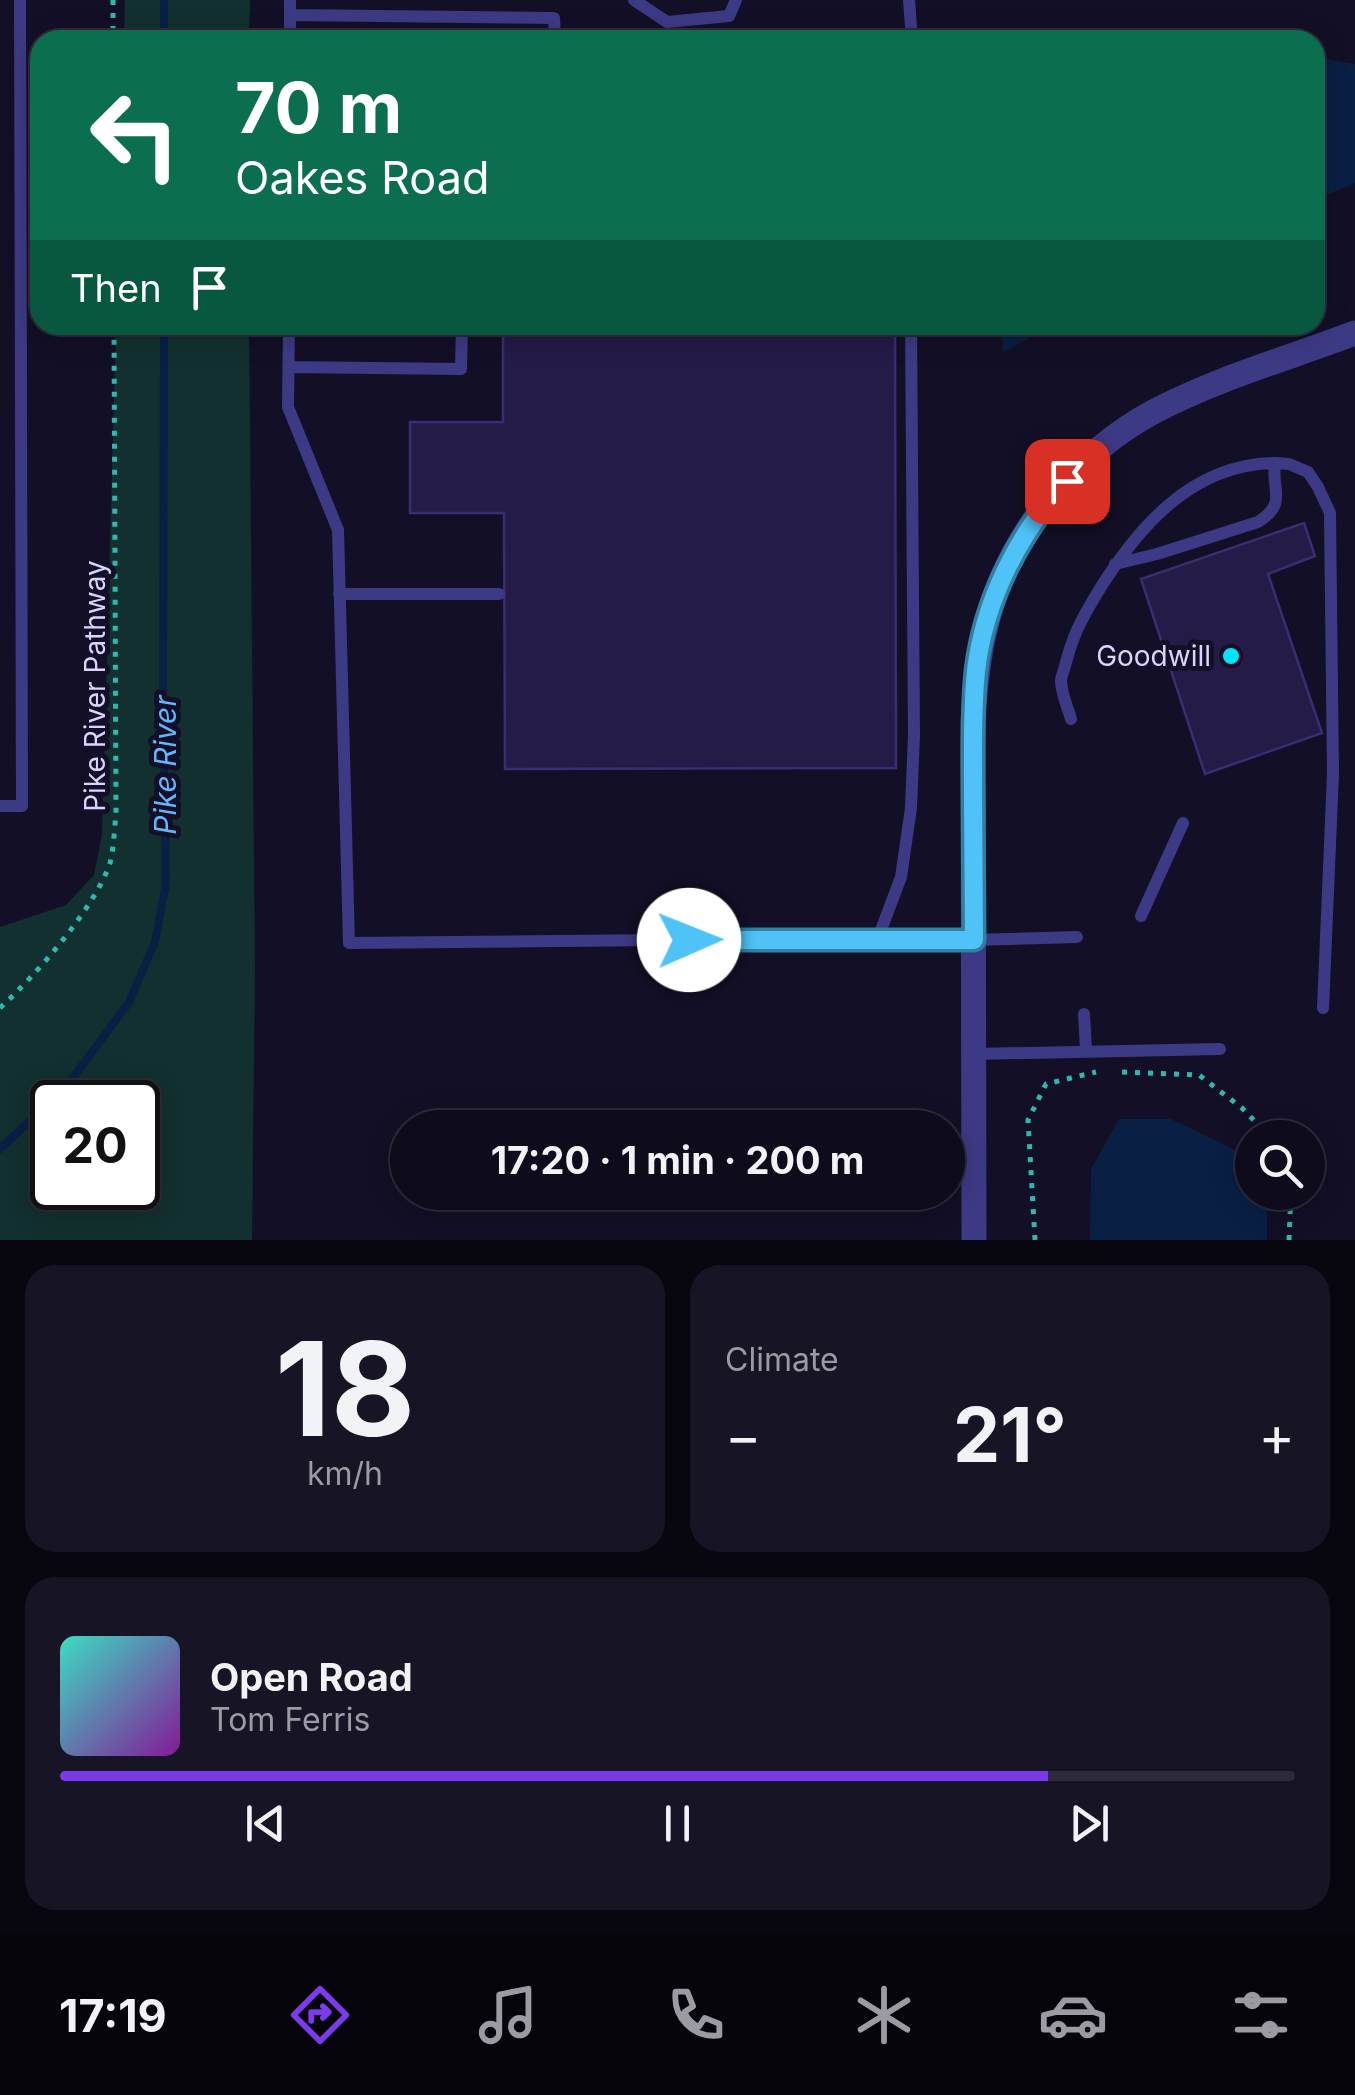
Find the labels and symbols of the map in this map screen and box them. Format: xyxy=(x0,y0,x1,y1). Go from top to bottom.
pin xyxy=(1025,439,1110,524)
street label: Pike River Pathway xyxy=(78,560,112,812)
place label: Goodwill xyxy=(1096,639,1211,673)
marker: Goodwill xyxy=(1220,645,1242,667)
water label: Pike River xyxy=(147,695,183,835)
position arrow xyxy=(637,888,741,992)
speed limit sign: 20 xyxy=(30,1080,160,1210)

